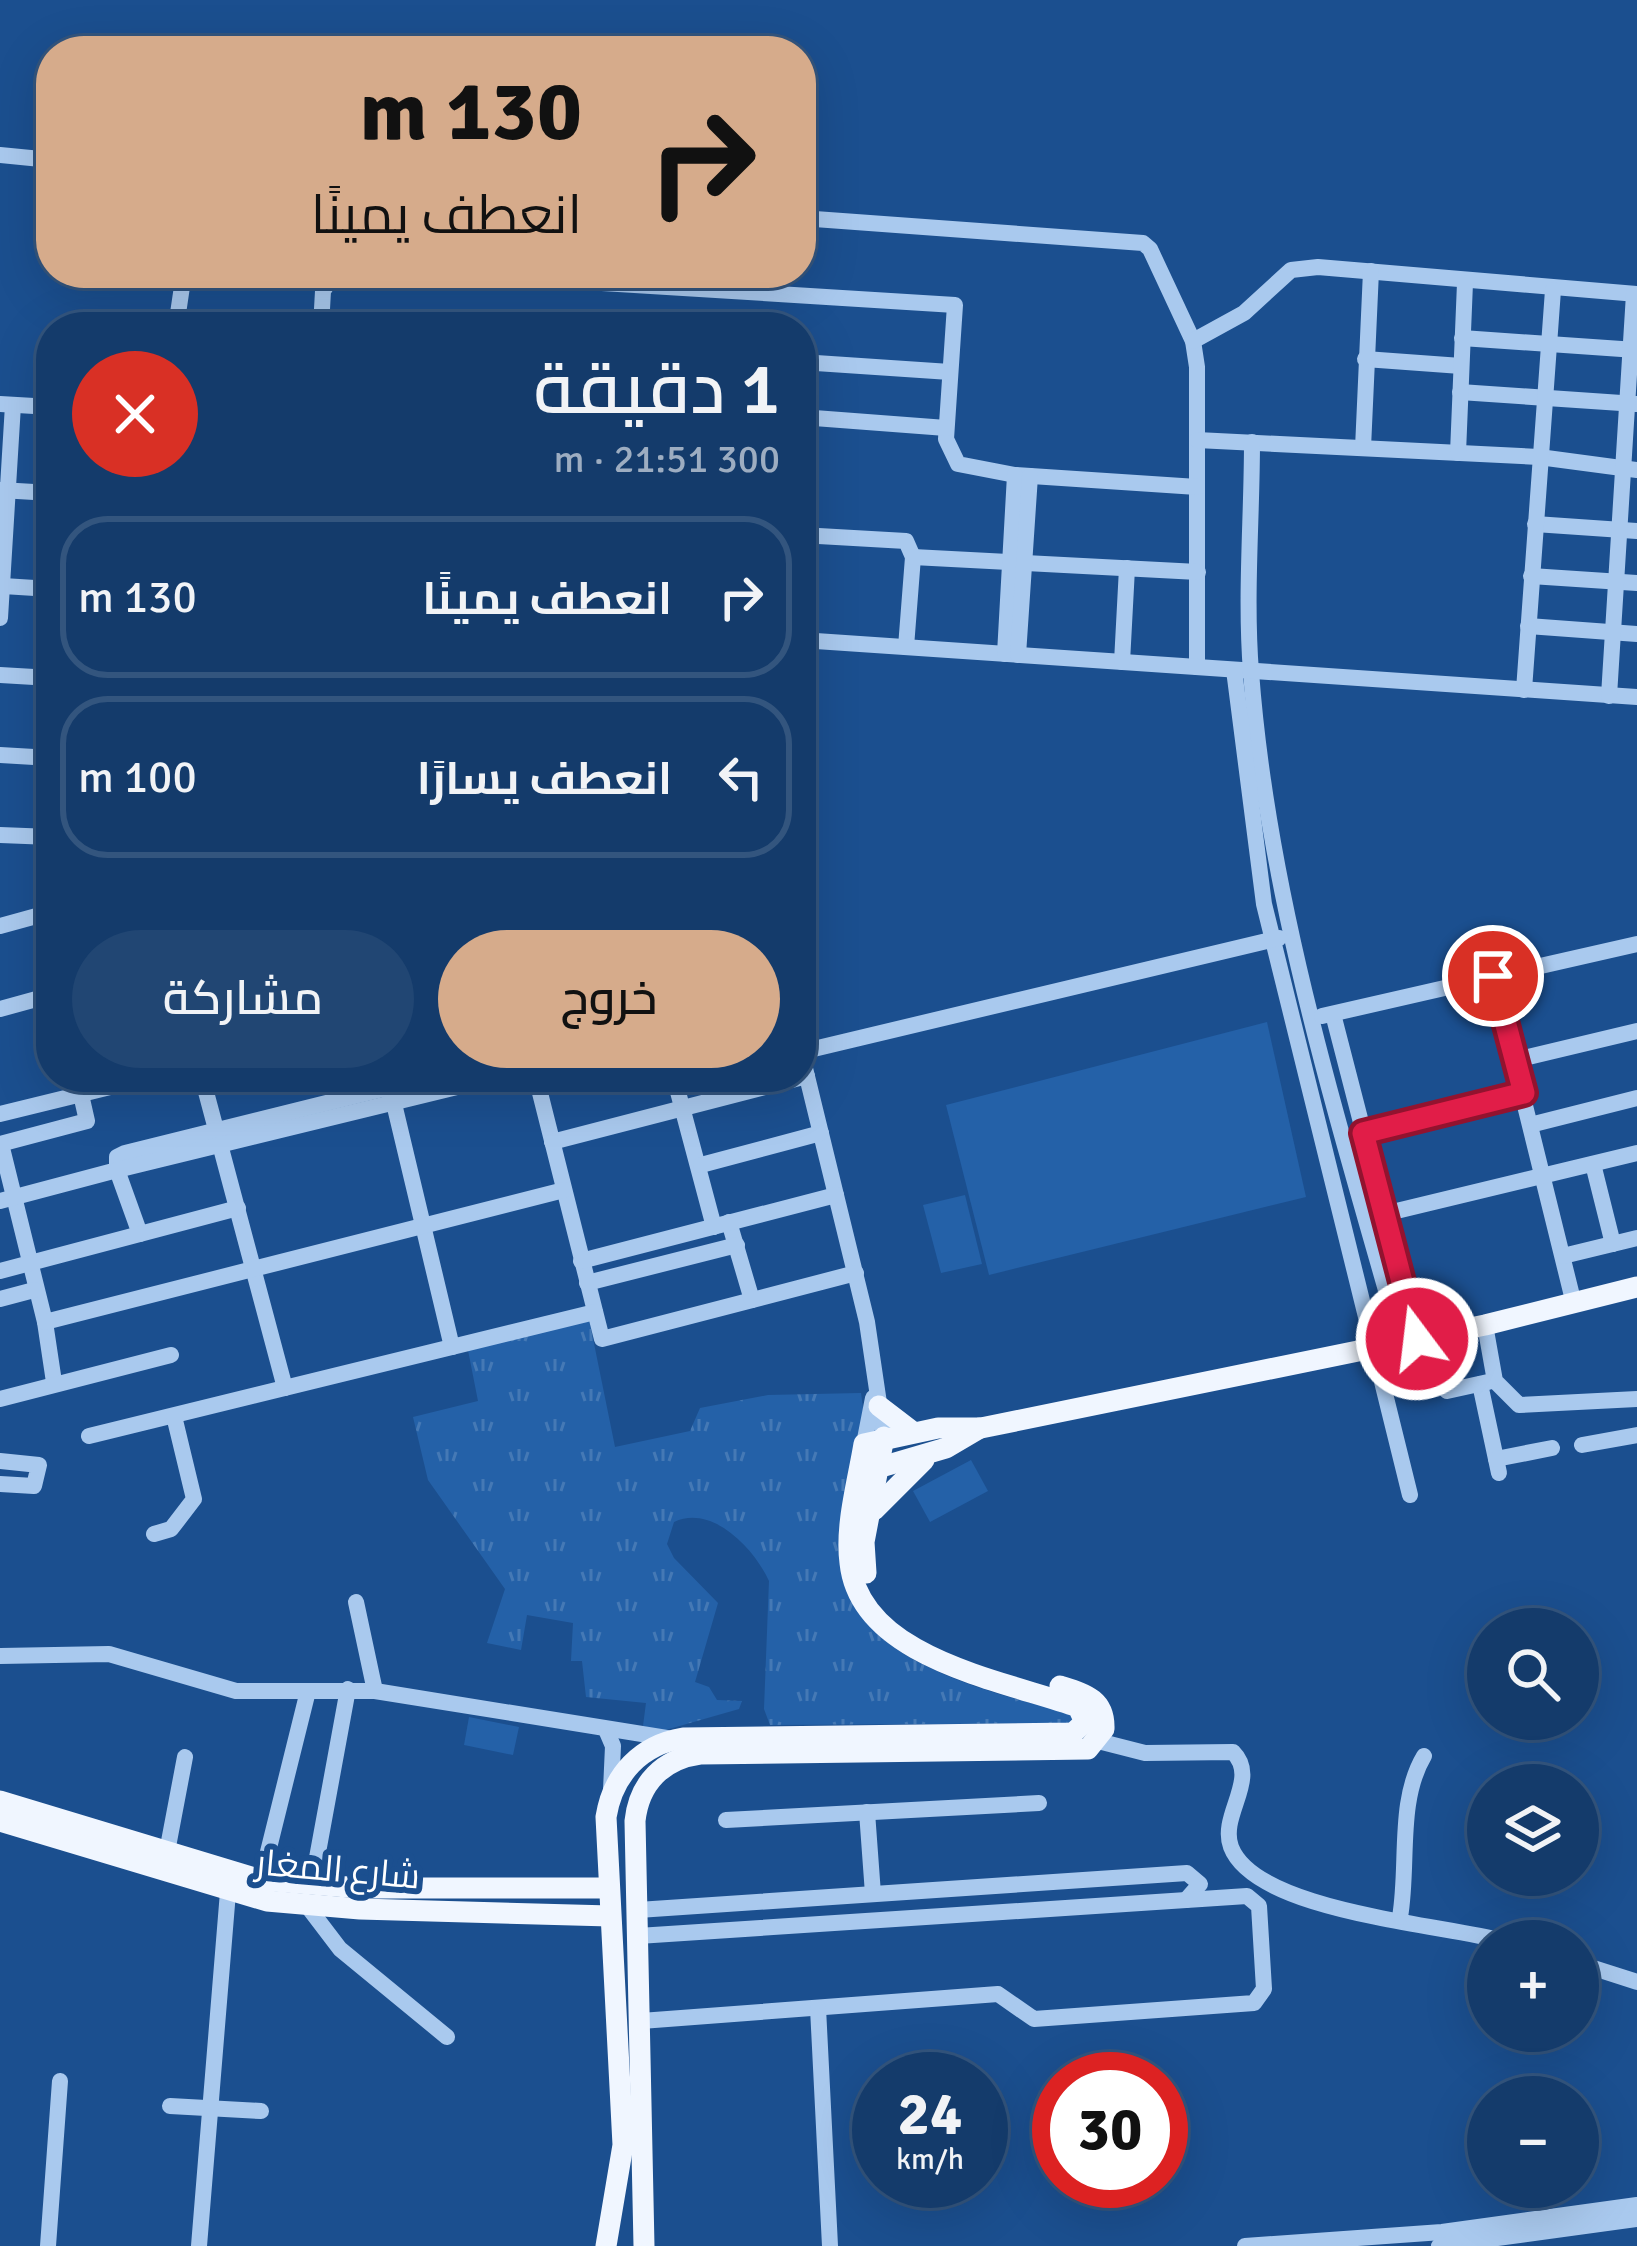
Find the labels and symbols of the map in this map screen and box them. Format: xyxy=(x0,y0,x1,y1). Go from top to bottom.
pin xyxy=(1442,925,1544,1027)
position arrow xyxy=(1354,1276,1480,1402)
street label: شارع المغار xyxy=(252,1840,422,1901)
speed limit sign: 30 xyxy=(1032,2052,1188,2208)

